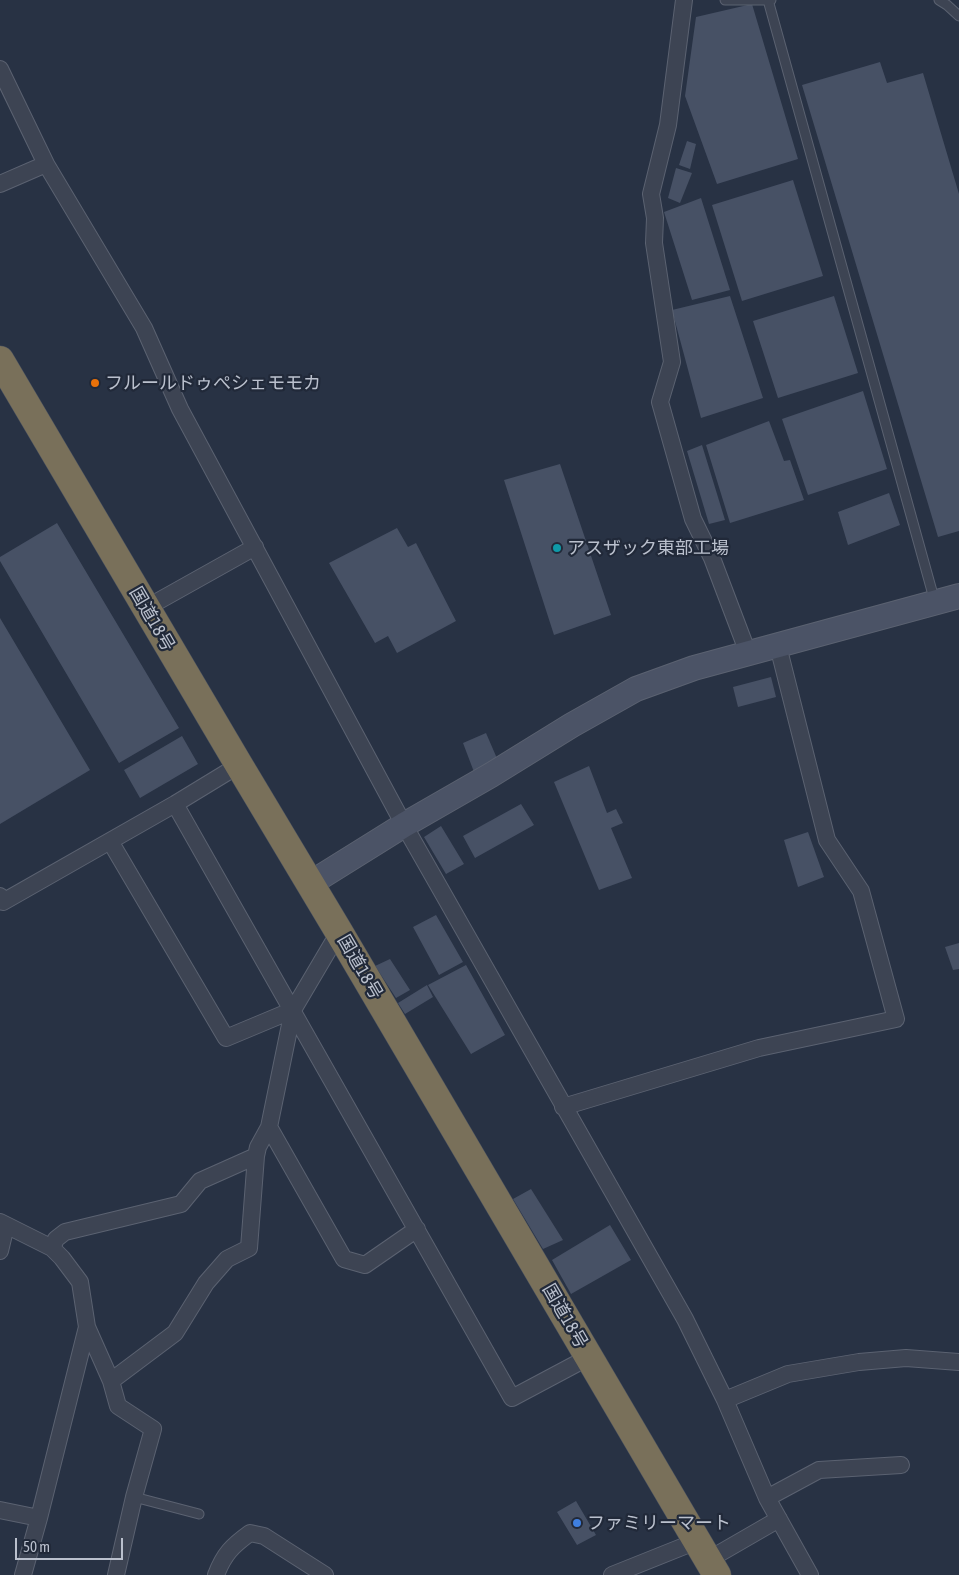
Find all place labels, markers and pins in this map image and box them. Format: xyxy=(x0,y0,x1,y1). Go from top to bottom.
place label: フルールドゥぺシェモモカ xyxy=(105,372,321,394)
marker: フルールドゥぺシェモモカ xyxy=(89,377,101,389)
place label: アスザック東部工場 xyxy=(567,537,729,559)
marker: アスザック東部工場 xyxy=(551,542,563,554)
place label: ファミリーマート xyxy=(587,1512,731,1534)
marker: ファミリーマート xyxy=(571,1517,583,1529)

